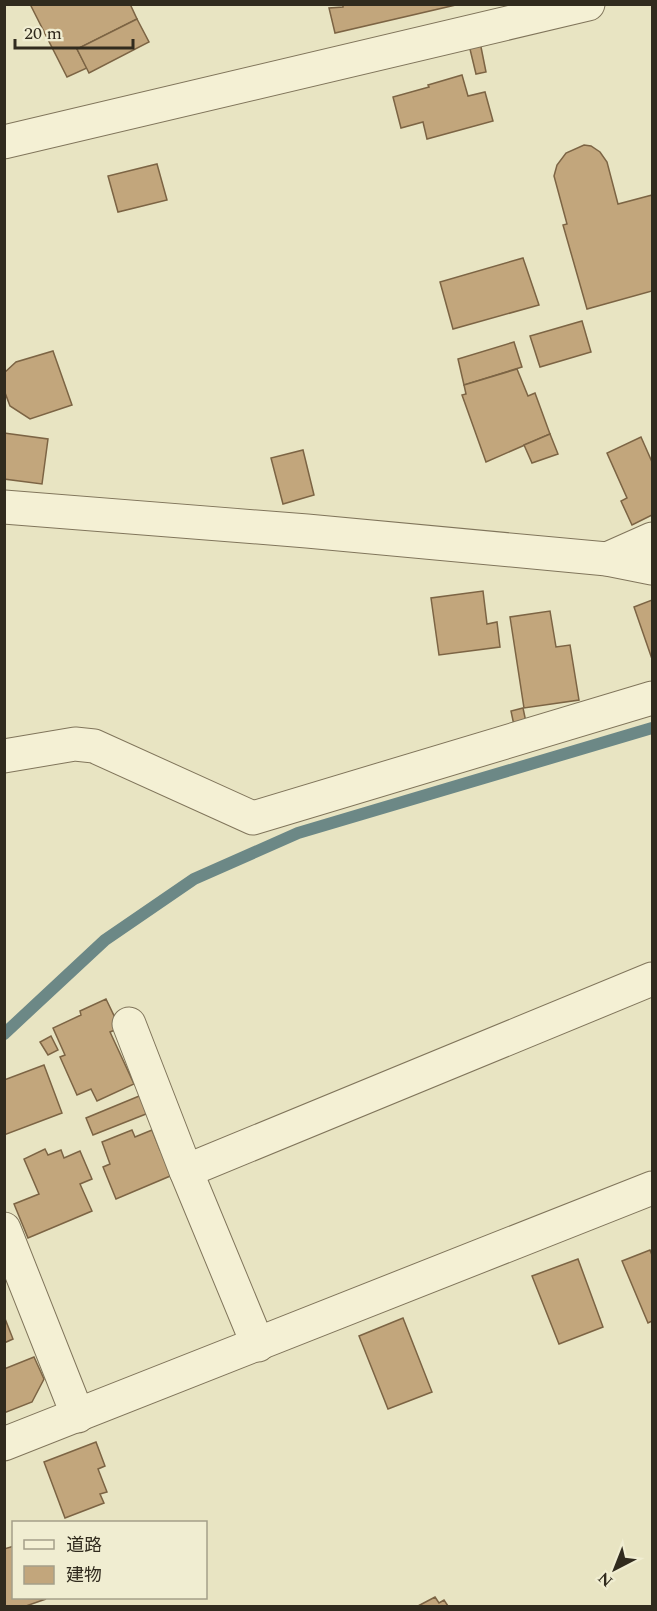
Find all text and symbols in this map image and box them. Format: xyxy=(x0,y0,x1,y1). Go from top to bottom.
scale bar xyxy=(15,12,134,50)
text: 20 m xyxy=(24,20,62,47)
legend xyxy=(12,1521,207,1599)
text: 道路 xyxy=(66,1532,102,1559)
north arrow xyxy=(585,1539,645,1599)
text: 建物 xyxy=(66,1562,102,1589)
text: N xyxy=(593,1566,619,1593)

